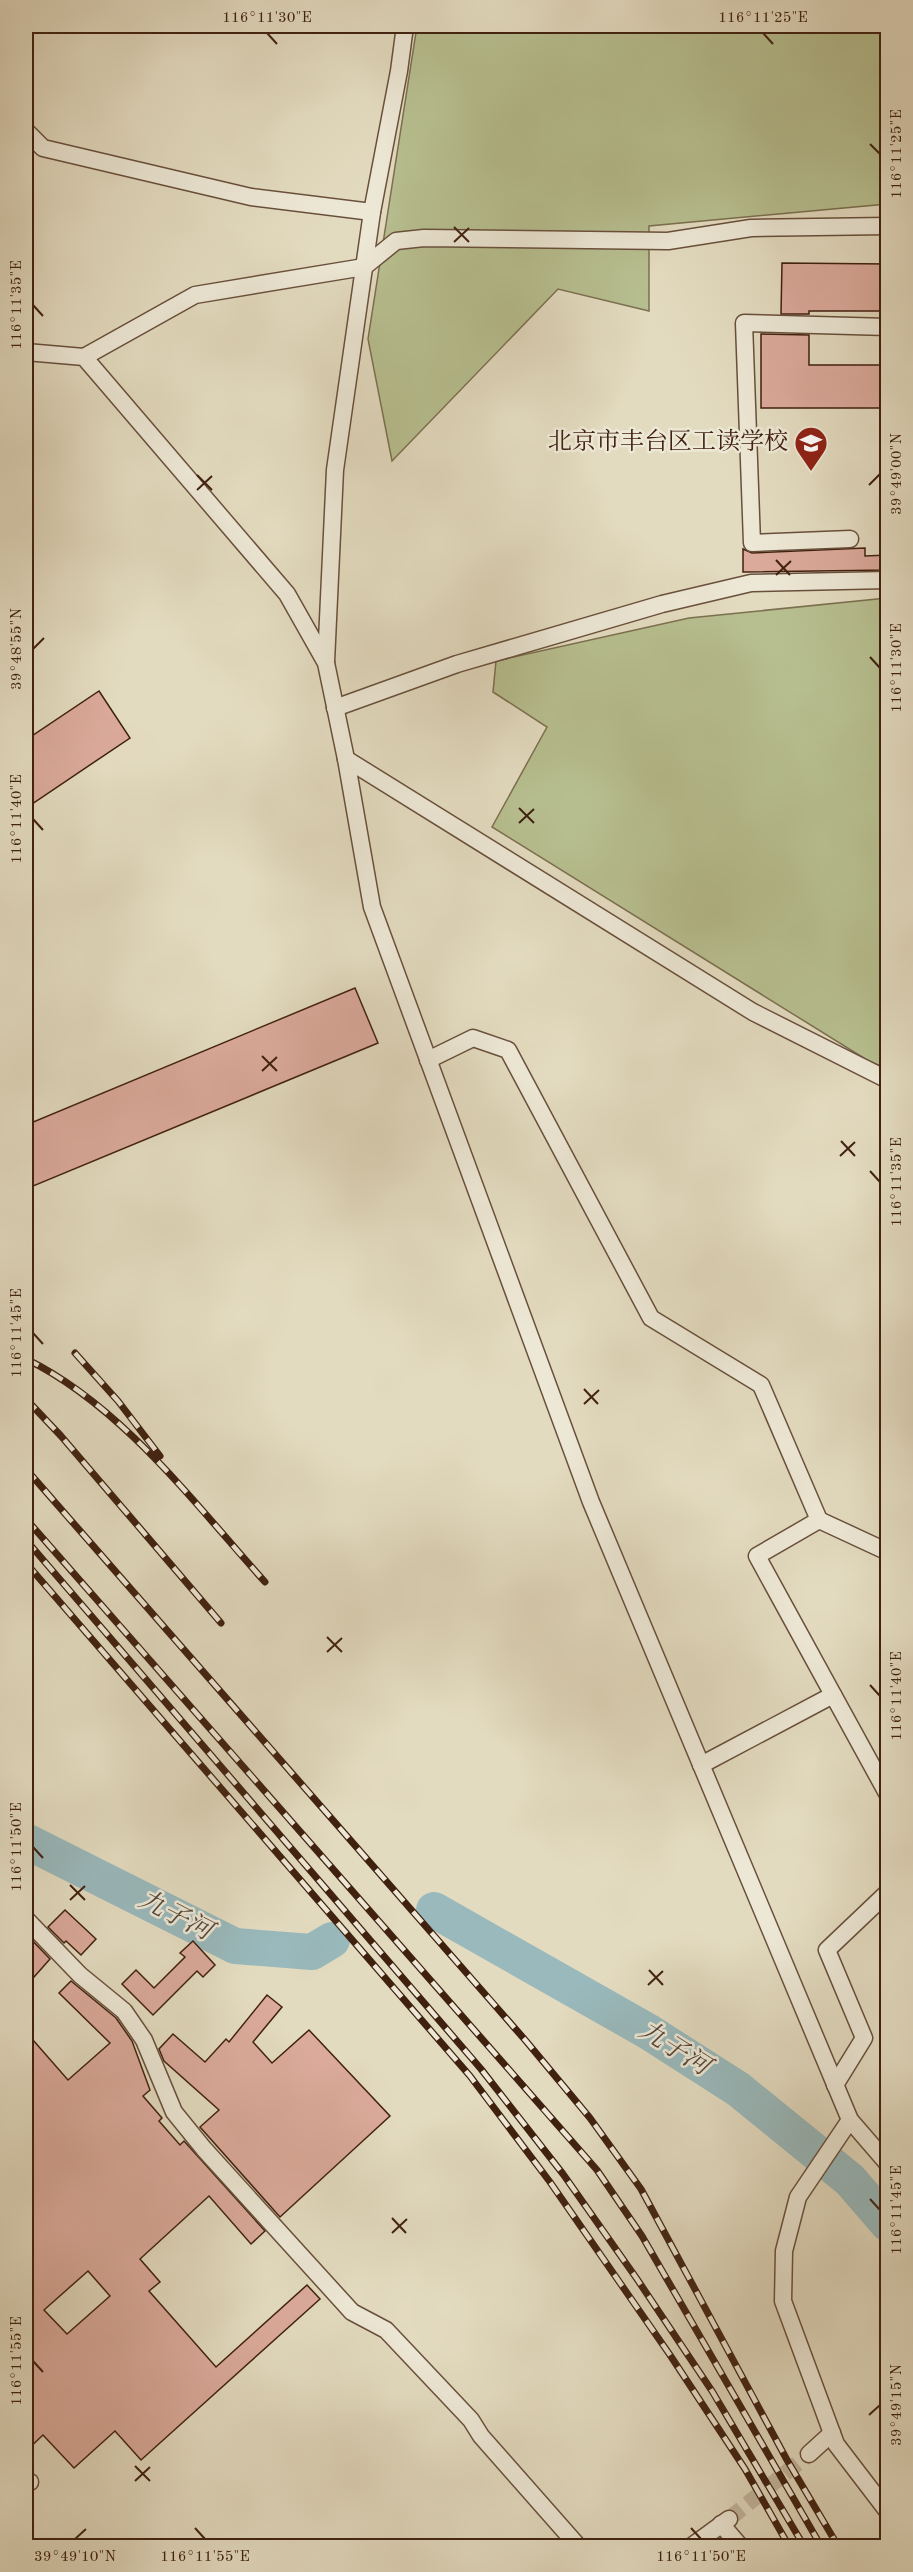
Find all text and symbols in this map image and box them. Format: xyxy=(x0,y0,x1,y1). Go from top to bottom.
text: 116°11'30"E xyxy=(222,11,312,26)
text: 116°11'25"E xyxy=(718,11,808,26)
text: 116°11'25"E xyxy=(890,109,905,199)
text: 116°11'35"E xyxy=(10,260,25,350)
school or university icon: 北京市丰台区工读学校 xyxy=(793,425,829,472)
place label: 北京市丰台区工读学校 xyxy=(548,428,788,455)
text: 39°49'00"N xyxy=(890,433,905,515)
text: 39°48'55"N xyxy=(10,608,25,690)
text: 116°11'30"E xyxy=(890,623,905,713)
text: 116°11'40"E xyxy=(10,774,25,864)
text: 116°11'35"E xyxy=(890,1137,905,1227)
text: 116°11'45"E xyxy=(10,1288,25,1378)
text: 116°11'40"E xyxy=(890,1651,905,1741)
text: 116°11'50"E xyxy=(10,1802,25,1892)
water label: 九子河 xyxy=(134,1885,220,1947)
water label: 九子河 xyxy=(634,2016,718,2083)
text: 116°11'45"E xyxy=(890,2165,905,2255)
text: 116°11'55"E xyxy=(10,2316,25,2406)
text: 39°49'15"N xyxy=(890,2364,905,2446)
text: 39°49'10"N xyxy=(34,2550,116,2565)
text: 116°11'55"E xyxy=(160,2550,250,2565)
text: 116°11'50"E xyxy=(656,2550,746,2565)

